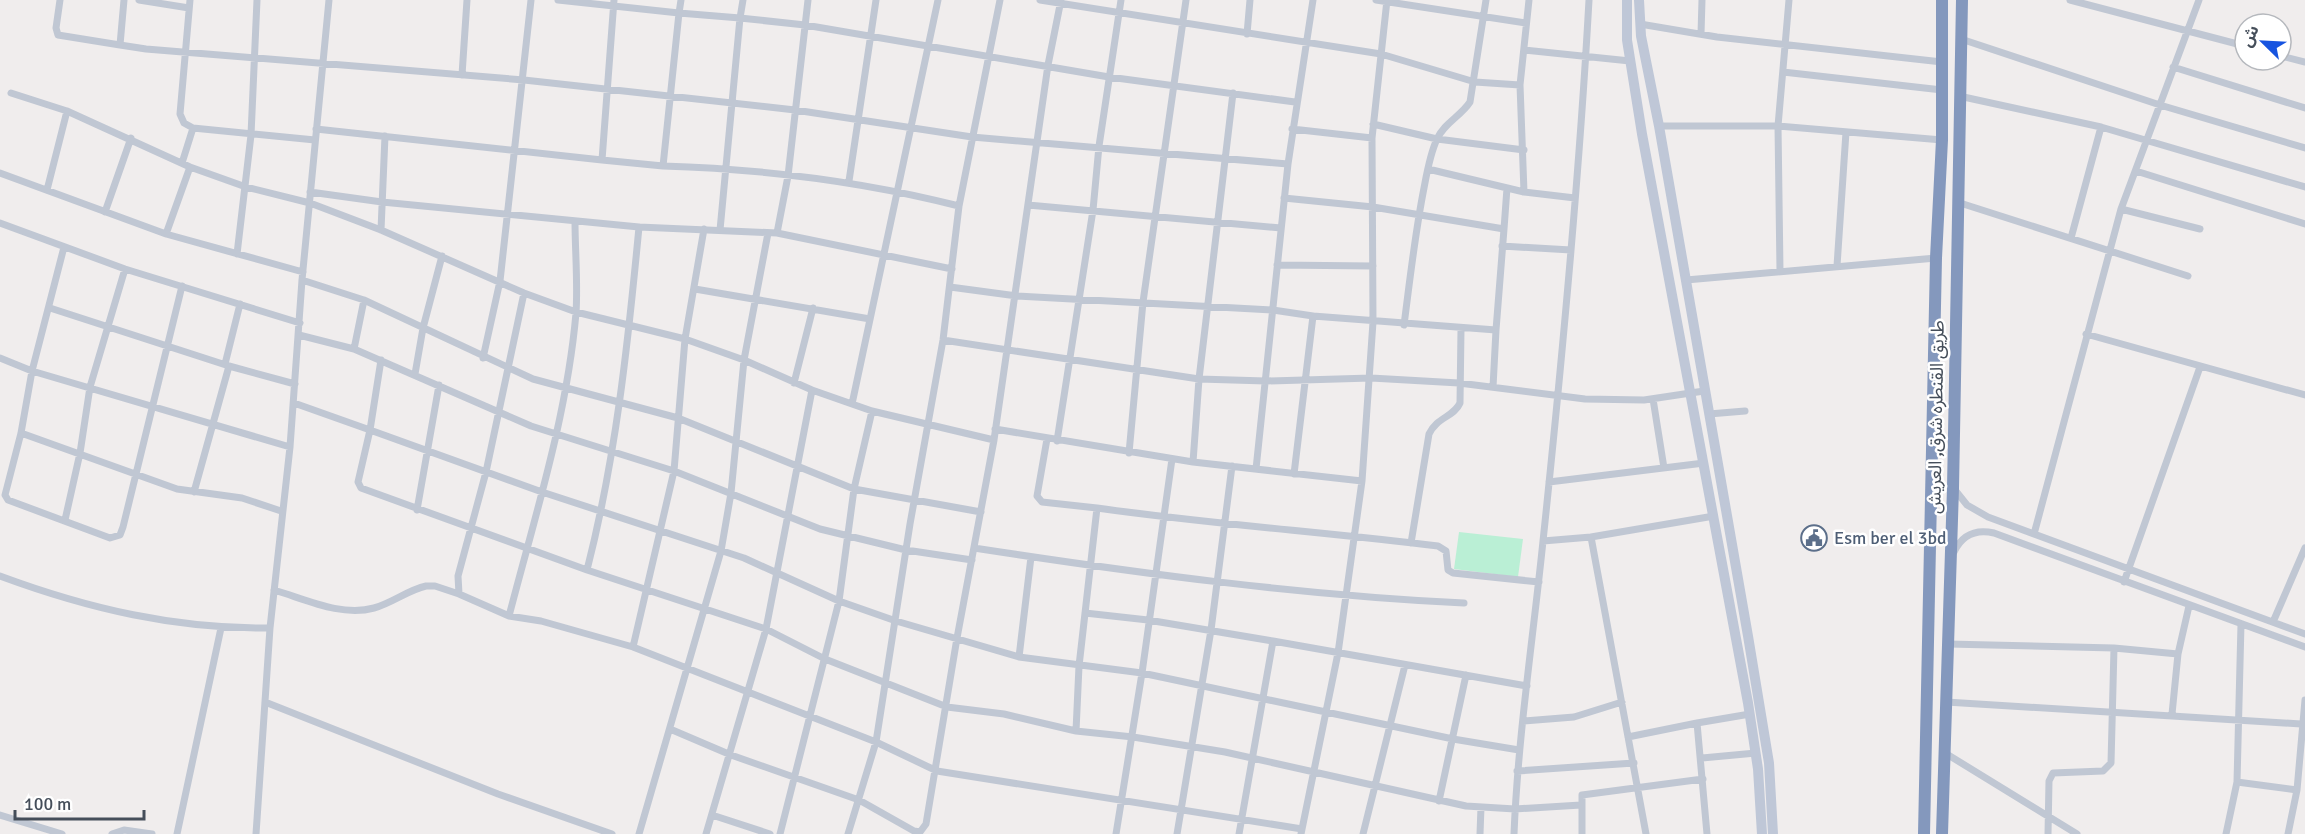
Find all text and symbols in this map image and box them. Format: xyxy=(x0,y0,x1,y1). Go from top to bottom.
north arrow xyxy=(2233,12,2293,72)
text: ش xyxy=(2237,22,2264,50)
street label: طريق القنطره شرق, العريش xyxy=(1923,320,1949,514)
public building icon: Esm ber el 3bd xyxy=(1799,523,1829,553)
place label: Esm ber el 3bd xyxy=(1834,527,1946,549)
scale bar xyxy=(15,783,144,821)
text: 100 m xyxy=(24,793,71,815)

